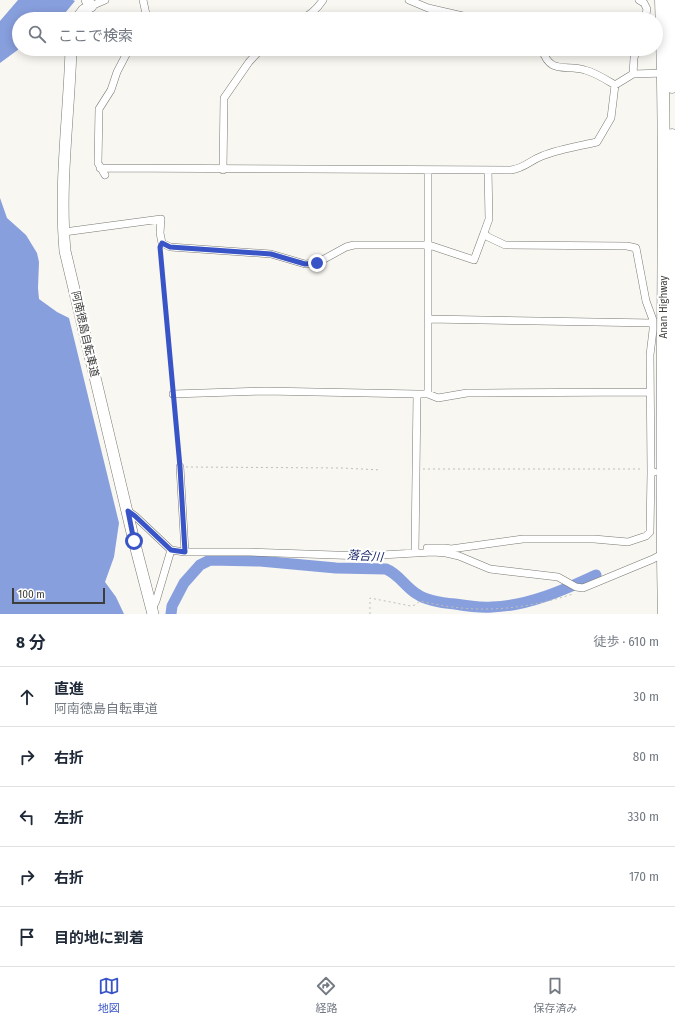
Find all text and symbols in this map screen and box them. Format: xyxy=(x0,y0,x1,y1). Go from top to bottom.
search box xyxy=(12,12,663,56)
icon: search xyxy=(26,23,48,45)
text: ここで検索 xyxy=(58,27,133,45)
route end xyxy=(308,254,326,272)
street label: Anan Highway xyxy=(657,275,670,338)
street label: 阿南徳島自転車道 xyxy=(69,290,101,378)
route start xyxy=(125,532,143,550)
water label: 落合川 xyxy=(347,548,385,564)
scale bar xyxy=(12,586,105,605)
text: 100 m xyxy=(18,588,45,601)
text: 8 分 xyxy=(16,632,46,653)
text: 徒歩 · 610 m xyxy=(593,634,659,649)
text: 直進 xyxy=(54,680,84,698)
icon: ahead xyxy=(16,686,38,708)
text: 30 m xyxy=(633,689,659,704)
text: 阿南徳島自転車道 xyxy=(54,701,158,716)
icon: right xyxy=(16,746,38,768)
text: 右折 xyxy=(54,749,84,767)
text: 80 m xyxy=(633,749,659,764)
icon: left xyxy=(16,806,38,828)
text: 左折 xyxy=(54,809,84,827)
text: 330 m xyxy=(627,809,659,824)
icon: right xyxy=(16,866,38,888)
text: 右折 xyxy=(54,869,84,887)
text: 170 m xyxy=(629,869,659,884)
icon: arrive xyxy=(16,926,38,948)
text: 目的地に到着 xyxy=(54,929,144,947)
tab: 地図 xyxy=(98,975,120,1015)
tab: 経路 xyxy=(315,975,337,1015)
tab: 保存済み xyxy=(533,975,577,1015)

